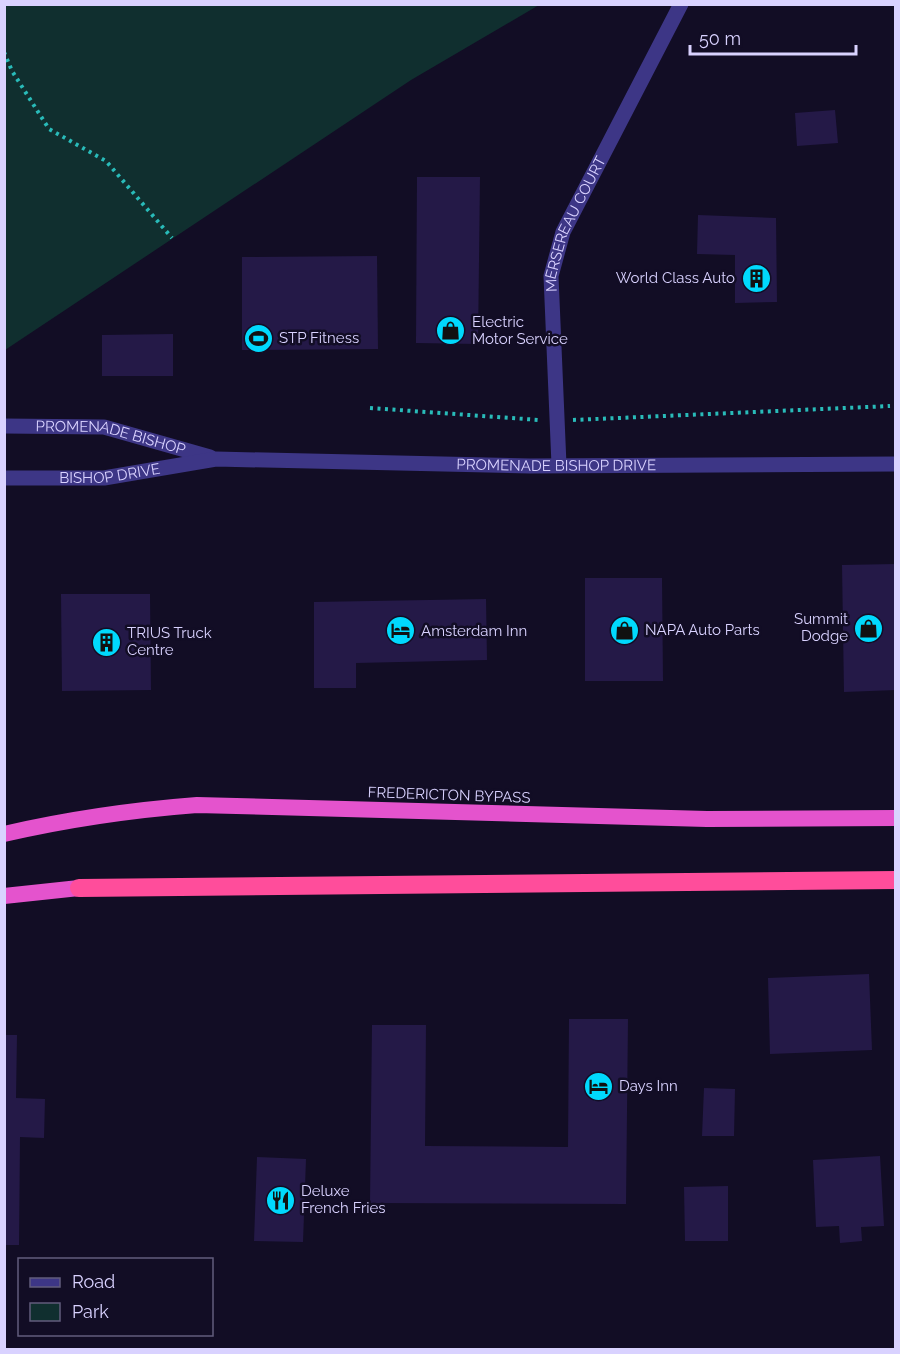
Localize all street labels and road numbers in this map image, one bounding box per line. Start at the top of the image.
street label: MERSEREAU COURT [542,153,610,292]
street label: PROMENADE BISHOP [36,417,188,459]
street label: PROMENADE BISHOP DRIVE [456,455,656,475]
street label: BISHOP DRIVE [59,460,161,487]
street label: FREDERICTON BYPASS [367,783,531,807]

